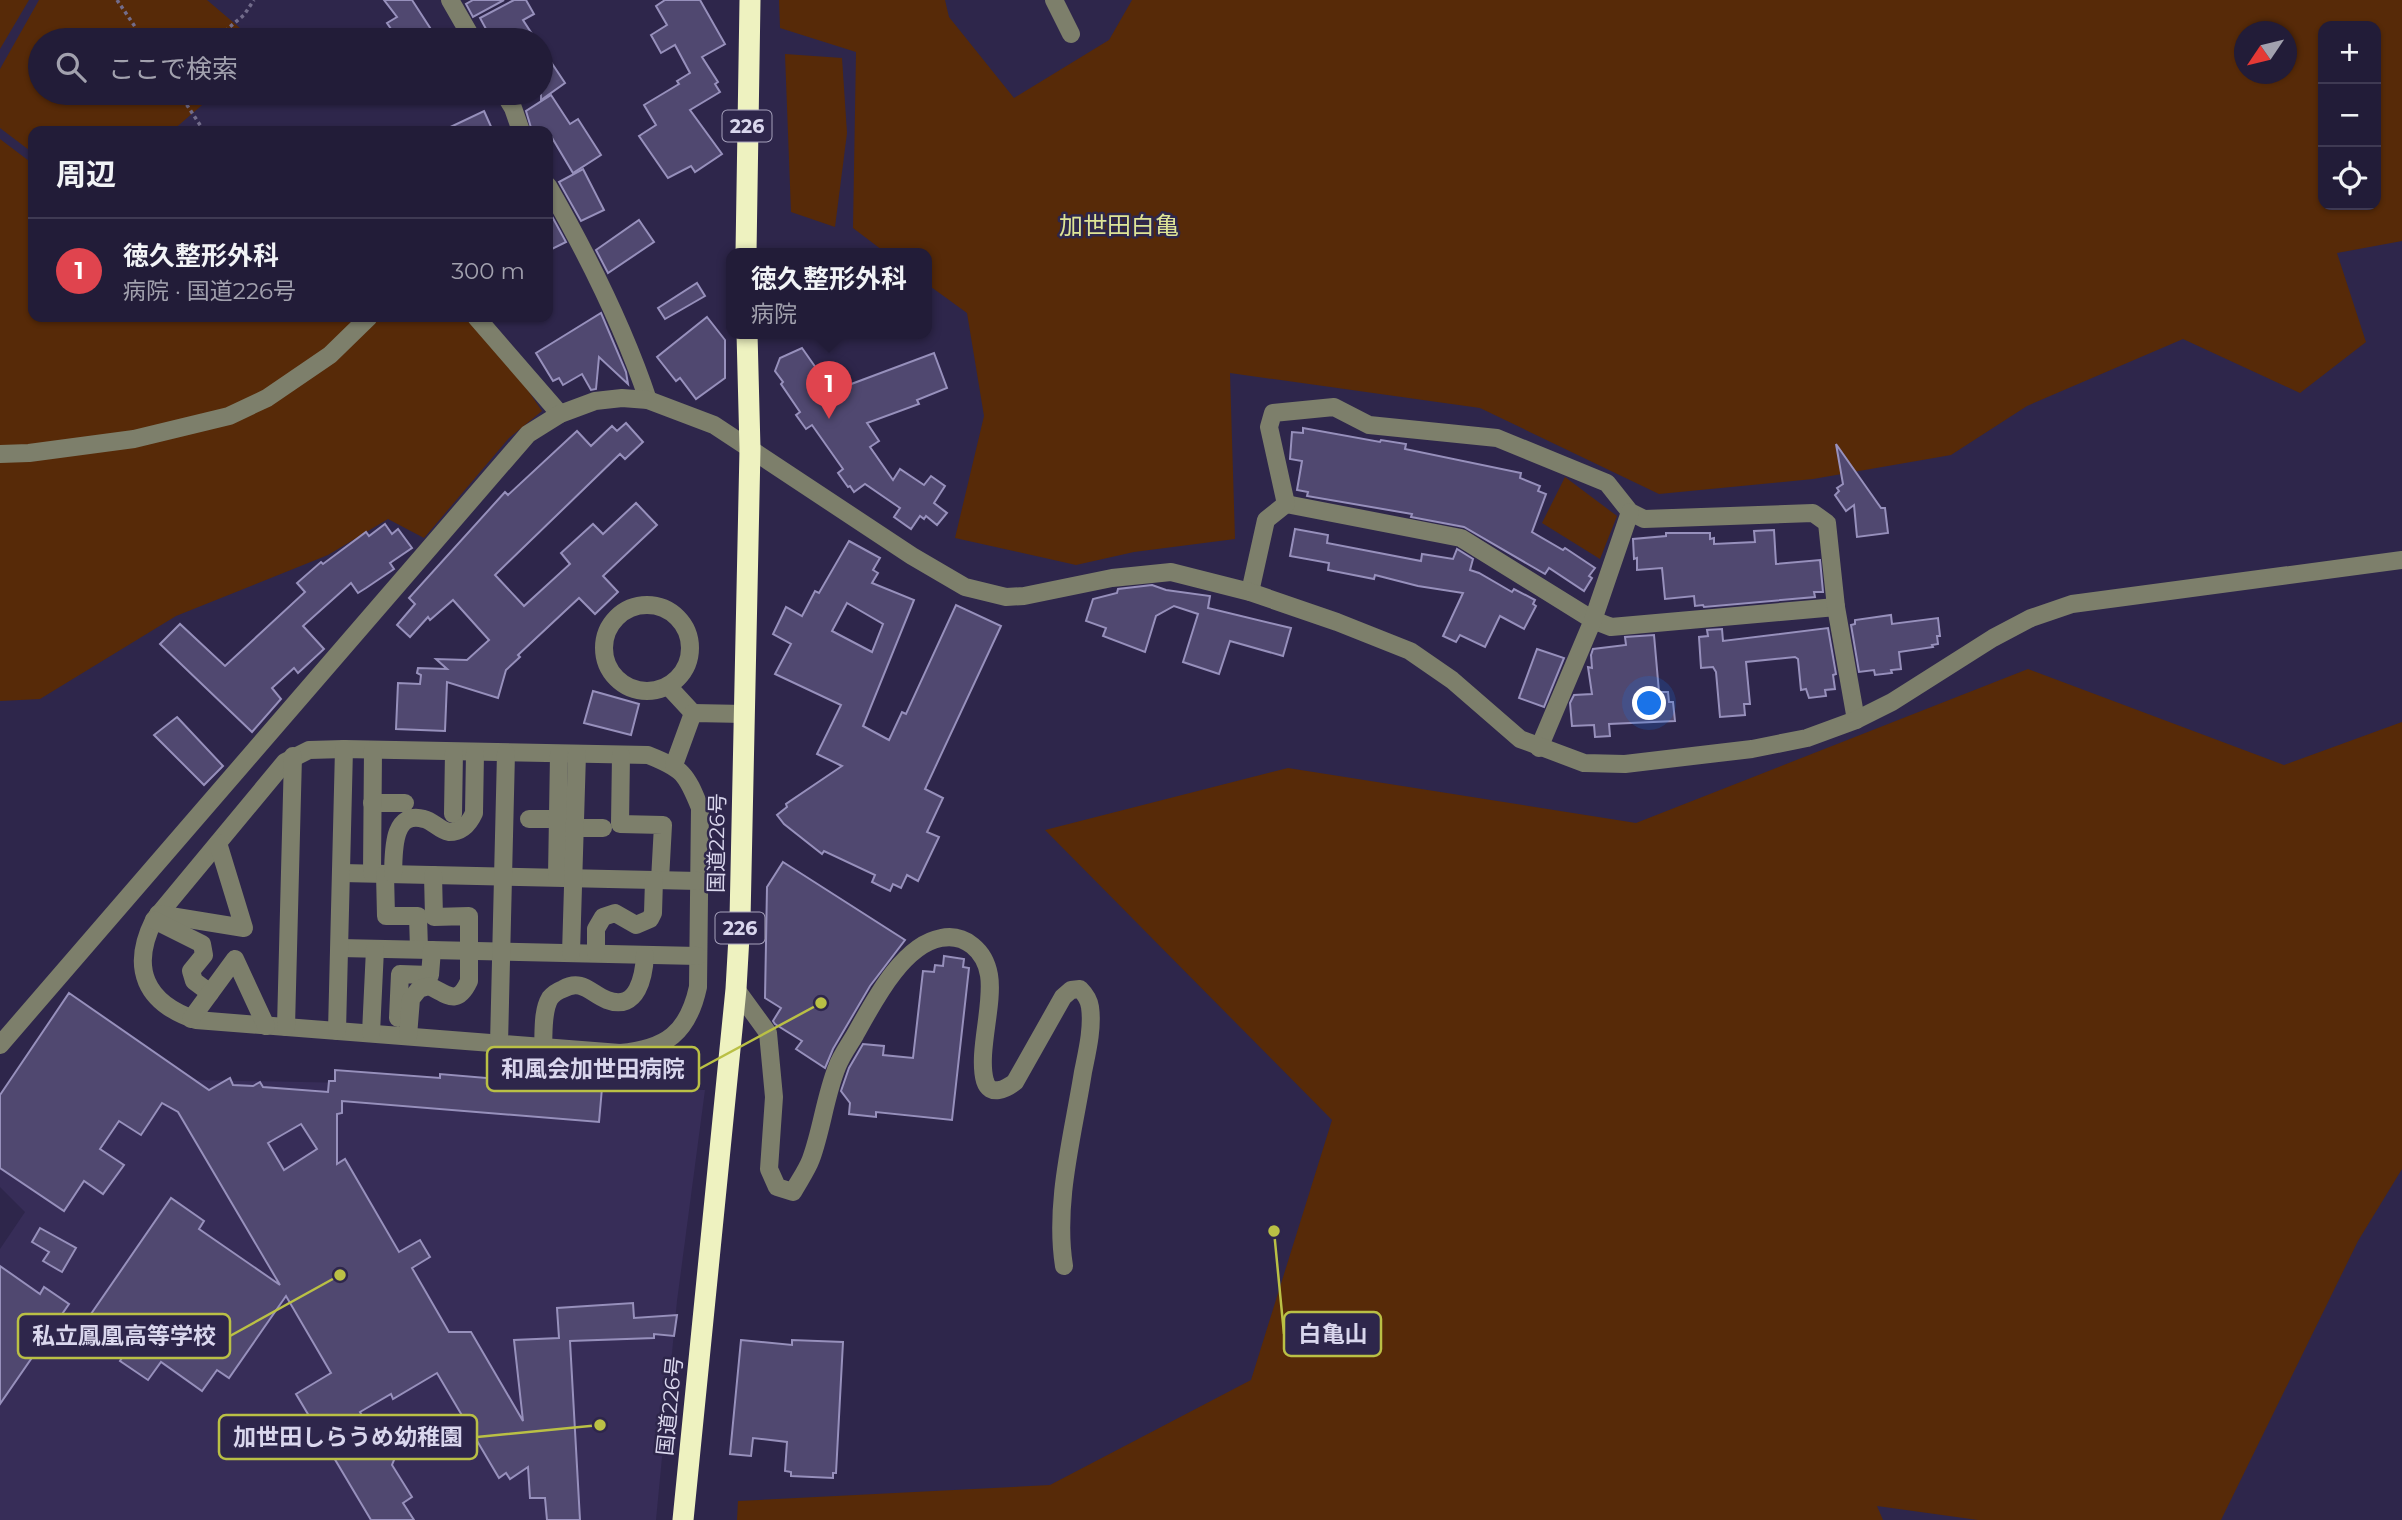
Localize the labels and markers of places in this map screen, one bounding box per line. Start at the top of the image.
pin: 1 [806,361,852,419]
callout: 和風会加世田病院 [487,1047,699,1091]
callout: 白亀山 [1284,1312,1381,1356]
callout: 私立鳳凰高等学校 [18,1314,230,1358]
callout: 加世田しらうめ幼稚園 [219,1415,477,1459]

